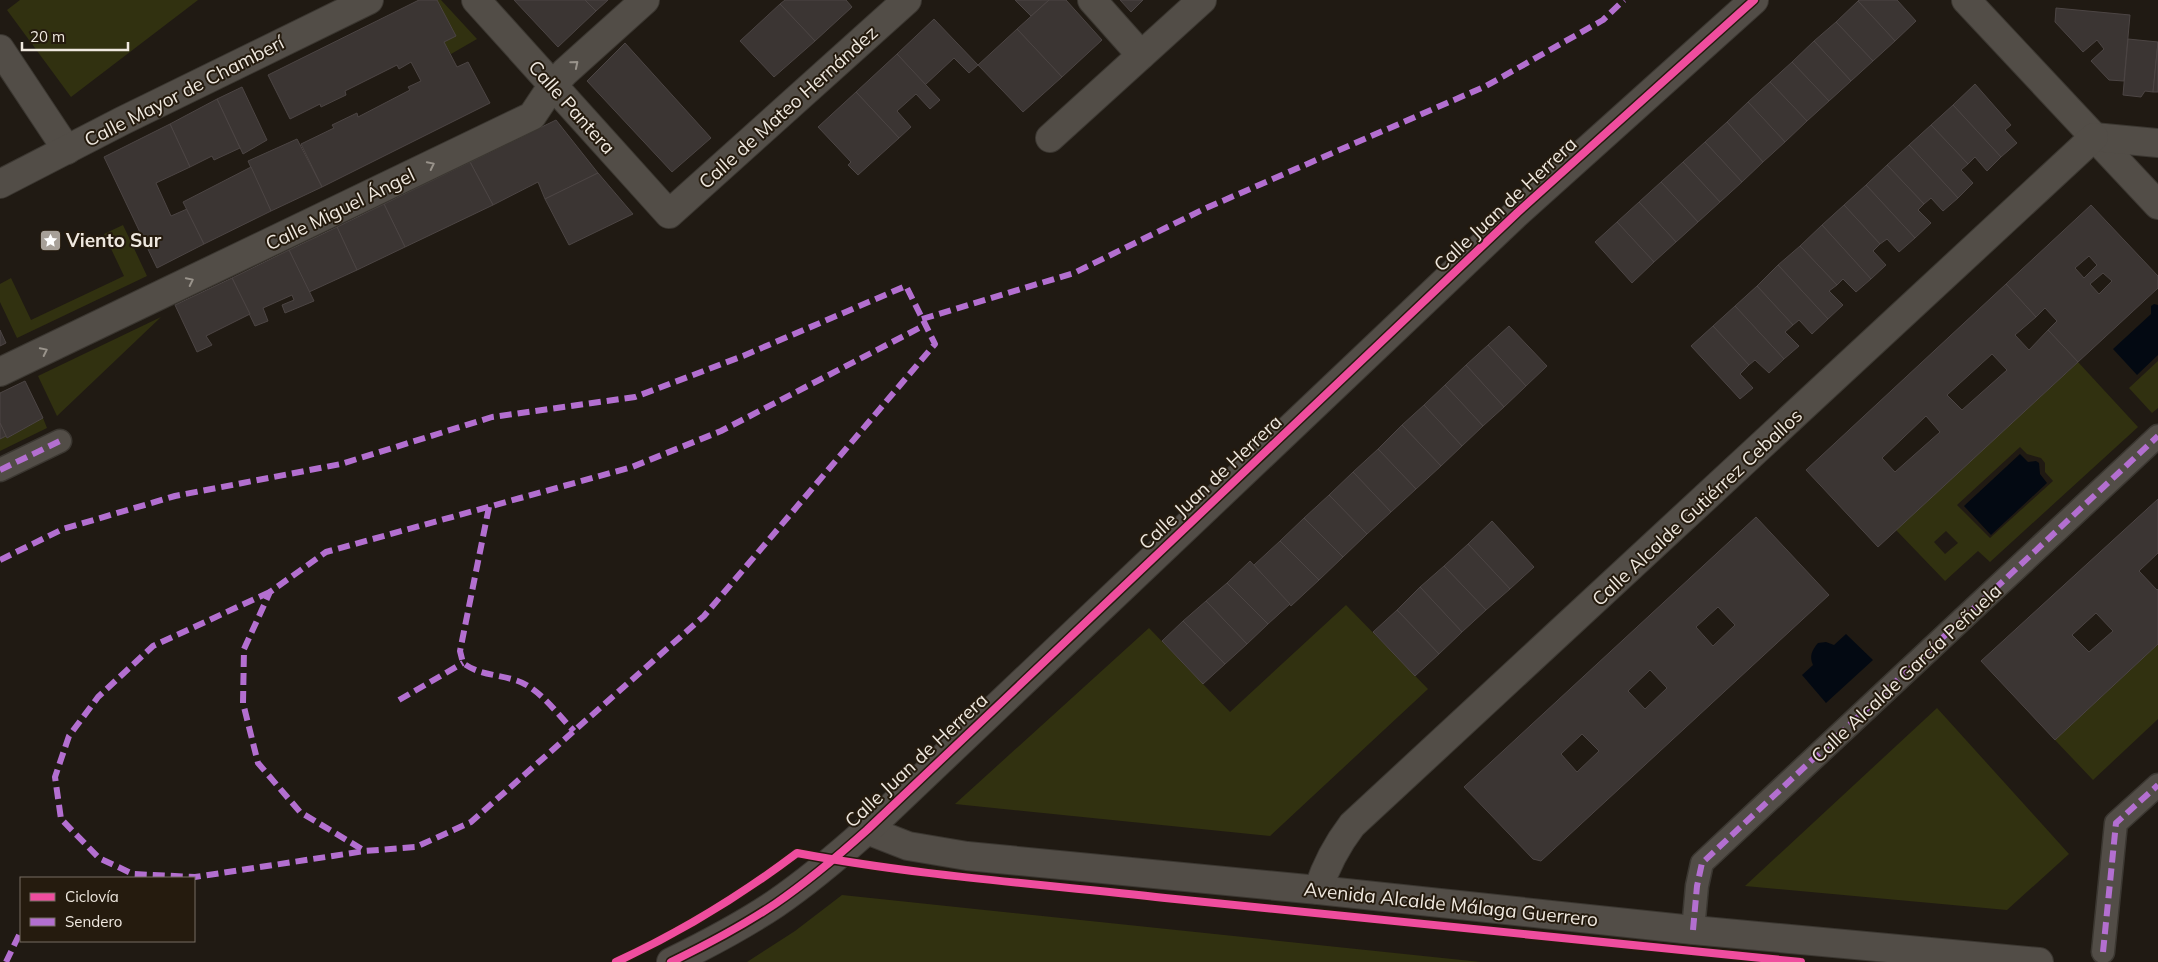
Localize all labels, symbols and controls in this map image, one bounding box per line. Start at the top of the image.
scale bar [22,20,129,52]
street label: Calle de Mateo Hernández [694,20,883,194]
text: 20 m [30,27,65,46]
street label: Calle Mayor de Chamberí [80,30,289,152]
street label: Calle Pantera [524,55,620,159]
one-way arrow [569,61,578,69]
street label: Calle Juan de Herrera [1428,131,1582,277]
one-way arrow [426,161,435,171]
street label: Calle Miguel Ángel [262,163,418,255]
place icon: Viento Sur [38,228,62,252]
place label: Viento Sur [65,228,162,252]
one-way arrow [185,277,194,287]
one-way arrow [39,347,48,357]
street label: Calle Alcalde Gutiérrez Ceballos [1587,403,1807,611]
street label: Calle Juan de Herrera [1133,409,1287,555]
street label: Calle Alcalde García Peñuela [1806,578,2006,768]
street label: Calle Juan de Herrera [839,687,993,833]
legend [20,877,195,942]
street label: Avenida Alcalde Málaga Guerrero [1303,877,1599,931]
text: Ciclovía [65,887,119,906]
text: Sendero [65,912,122,931]

